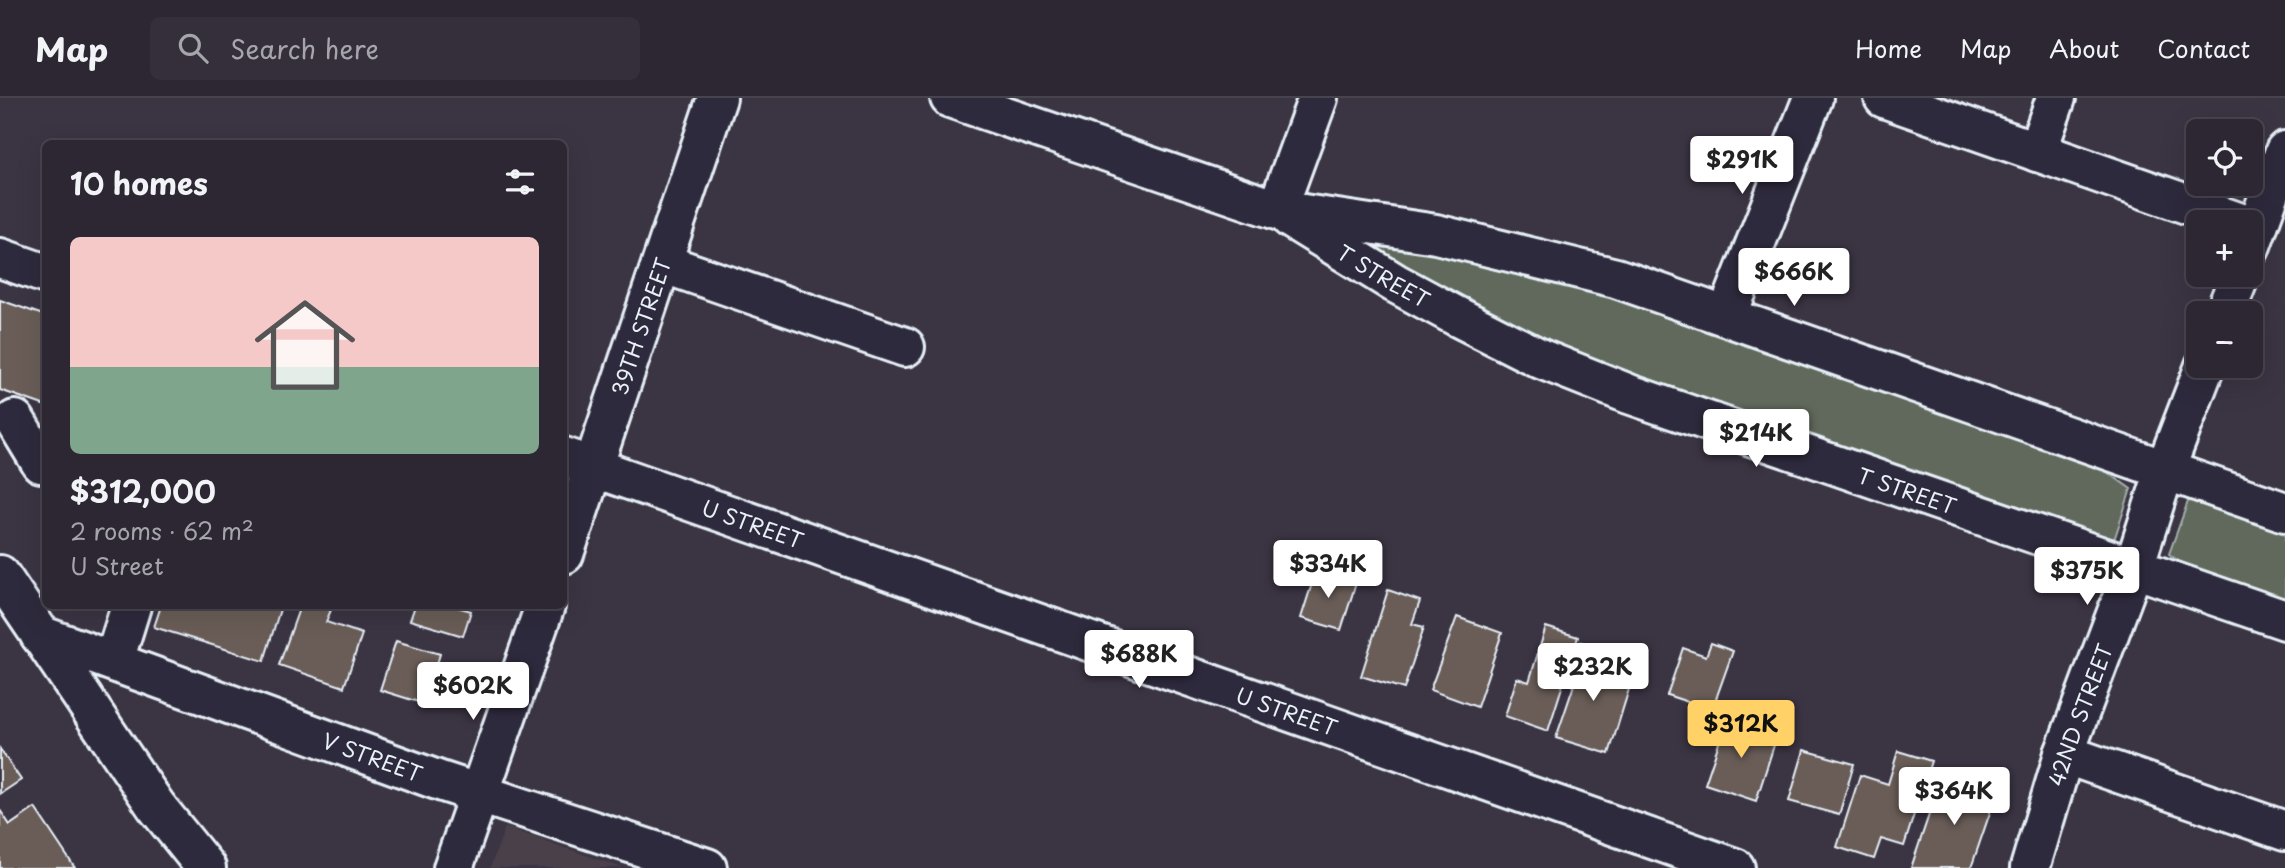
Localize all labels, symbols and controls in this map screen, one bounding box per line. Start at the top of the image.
search box [150,17,640,80]
text: Map [35,23,108,73]
icon: search [174,29,212,67]
text: Search here [230,29,379,68]
text: Home [1855,30,1922,66]
text: Map [1960,30,2011,66]
text: About [2049,30,2119,66]
text: Contact [2157,30,2250,66]
map controls [2186,119,2263,378]
button: locate [2186,119,2263,196]
pin: $291K [1693,136,1791,196]
text: $291K [1706,141,1778,176]
text: 10 homes [70,160,208,205]
icon: filters [501,163,539,201]
button: + [2186,210,2263,287]
street label: T STREET [1332,235,1436,315]
pin: $666K [1745,248,1843,308]
street label: 39TH STREET [602,253,678,399]
text: $666K [1754,253,1834,288]
icon: home [242,282,368,408]
button: − [2186,301,2263,378]
pin: $214K [1707,410,1805,469]
text: $214K [1719,414,1793,449]
street label: T STREET [1854,458,1961,522]
text: $312,000 [70,468,216,513]
street label: U STREET [698,491,808,556]
text: 2 rooms · 62 m² [70,513,254,548]
pin: $334K [1279,540,1377,600]
text: $334K [1289,545,1367,580]
pin: $375K [2038,547,2136,607]
text: U Street [70,548,164,583]
text: $375K [2050,552,2124,587]
pin: $688K [1090,630,1188,690]
text: $688K [1101,635,1177,670]
street label: 42ND STREET [2039,639,2120,790]
pin: $232K [1544,644,1642,703]
text: $232K [1554,648,1632,683]
pin: $602K [424,662,522,722]
text: $602K [433,667,513,702]
street label: U STREET [1232,678,1342,743]
pin: $312K [1692,700,1790,760]
text: $312K [1704,705,1778,740]
street label: V STREET [318,724,427,789]
pin: $364K [1905,768,2003,827]
text: $364K [1915,772,1993,807]

